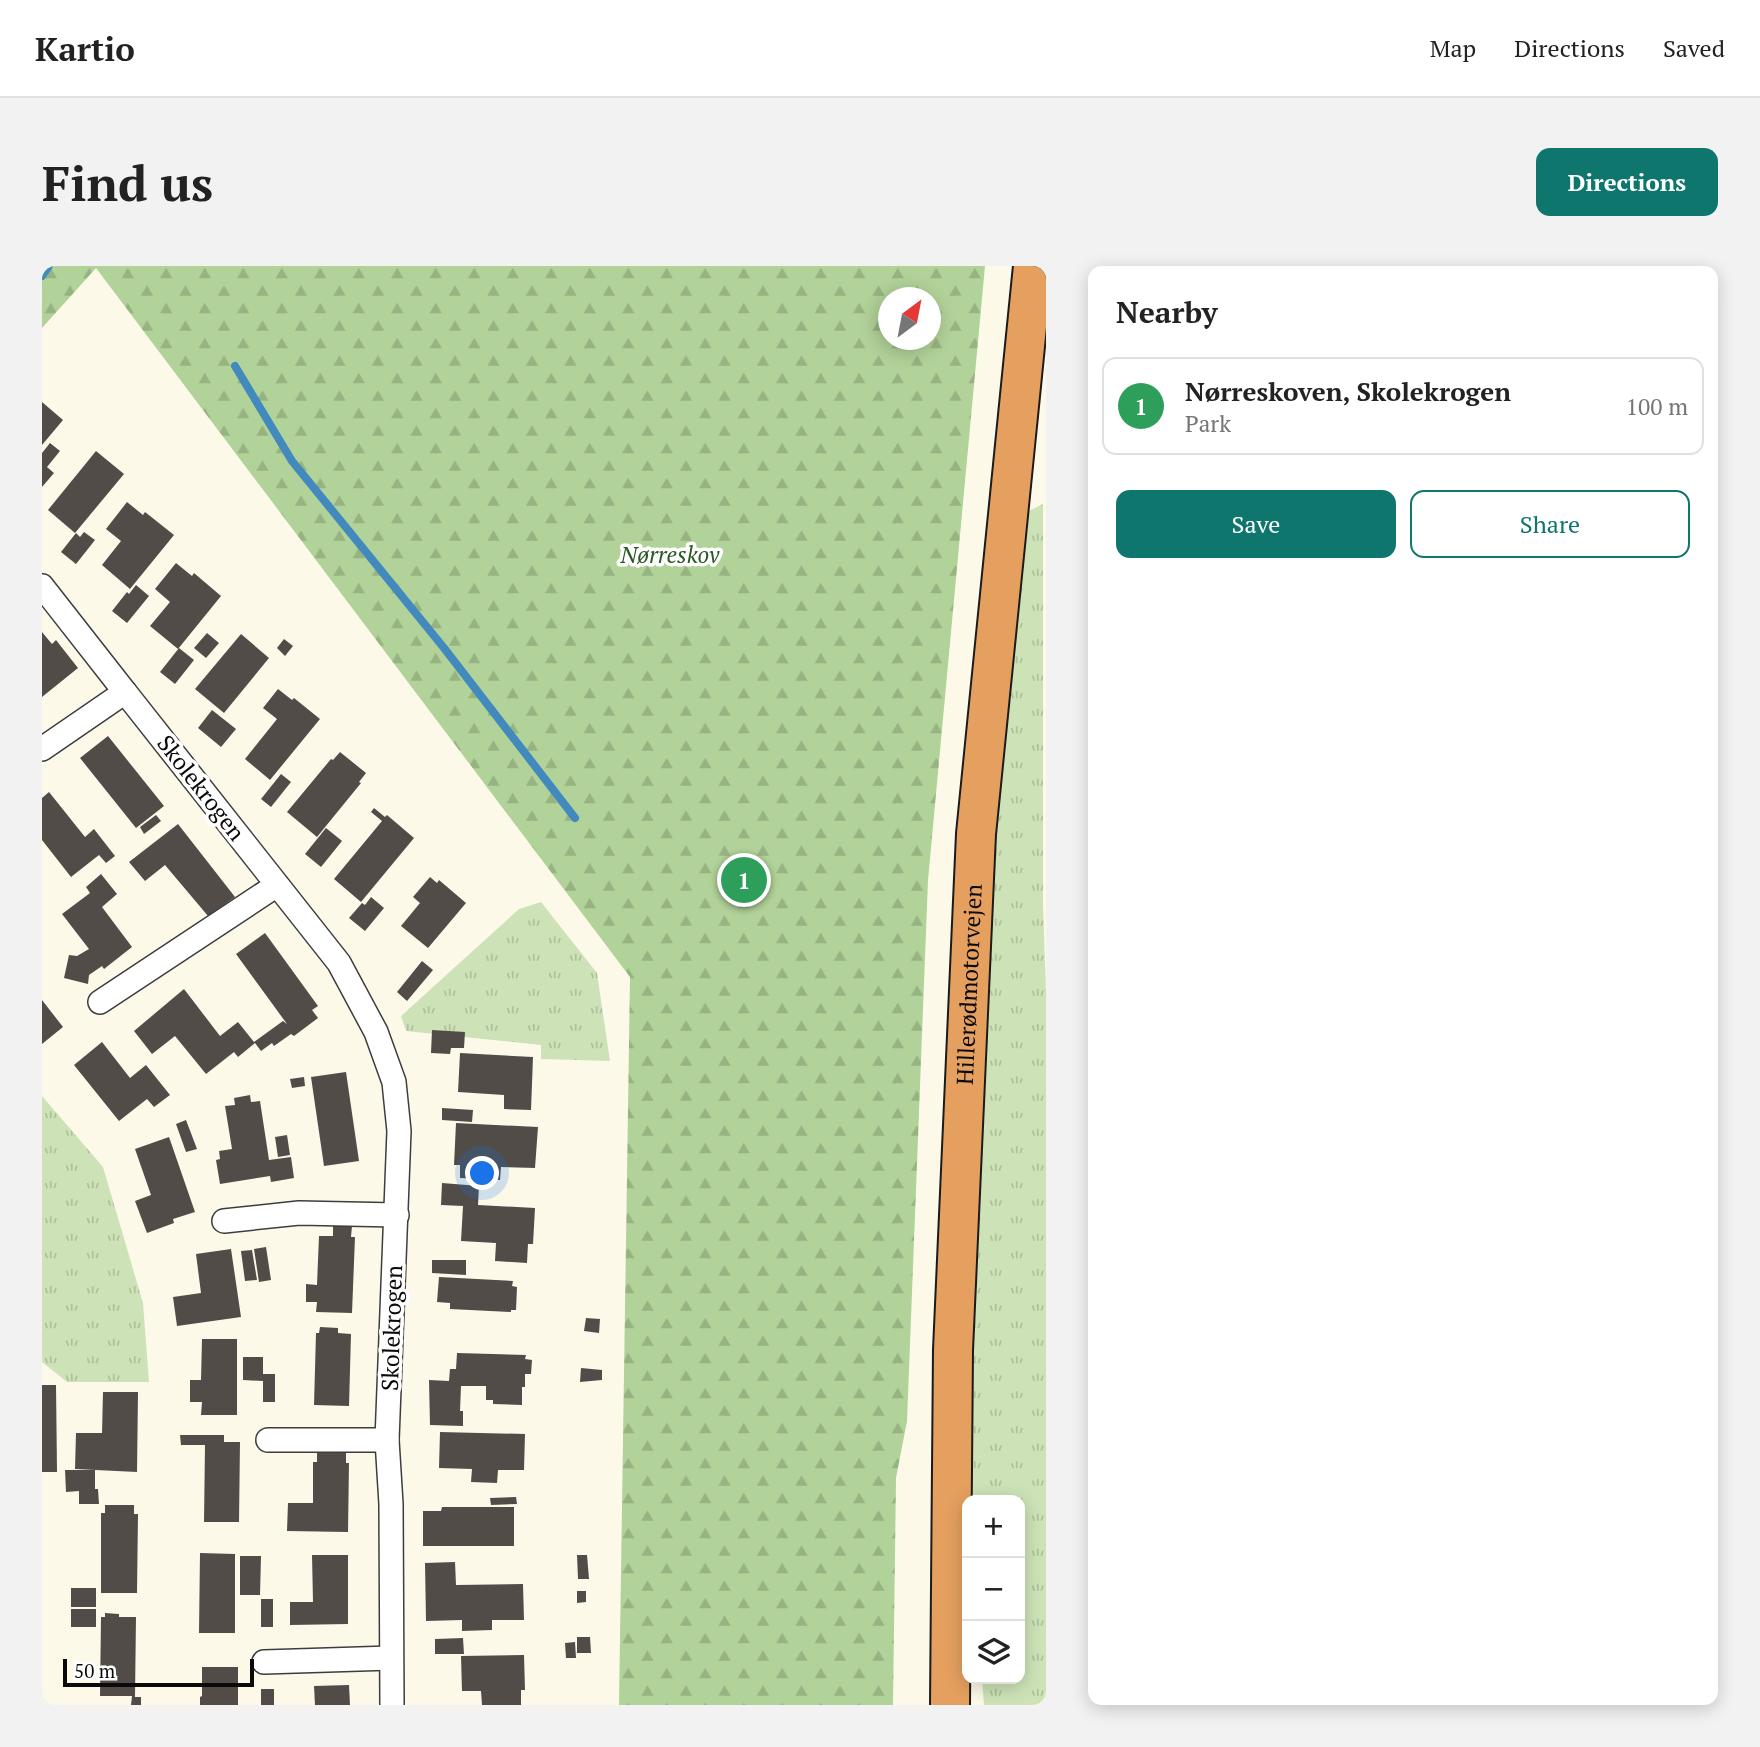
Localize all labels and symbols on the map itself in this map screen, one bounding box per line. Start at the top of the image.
north arrow [878,287,941,350]
park label: Nørreskov [620,539,720,570]
street label: Skolekrogen [150,729,253,847]
pin: 1 [721,854,767,906]
street label: Hillerødmotorvejen [949,883,989,1085]
your location [465,1156,499,1190]
street label: Skolekrogen [374,1264,409,1391]
scale bar [63,1656,254,1688]

